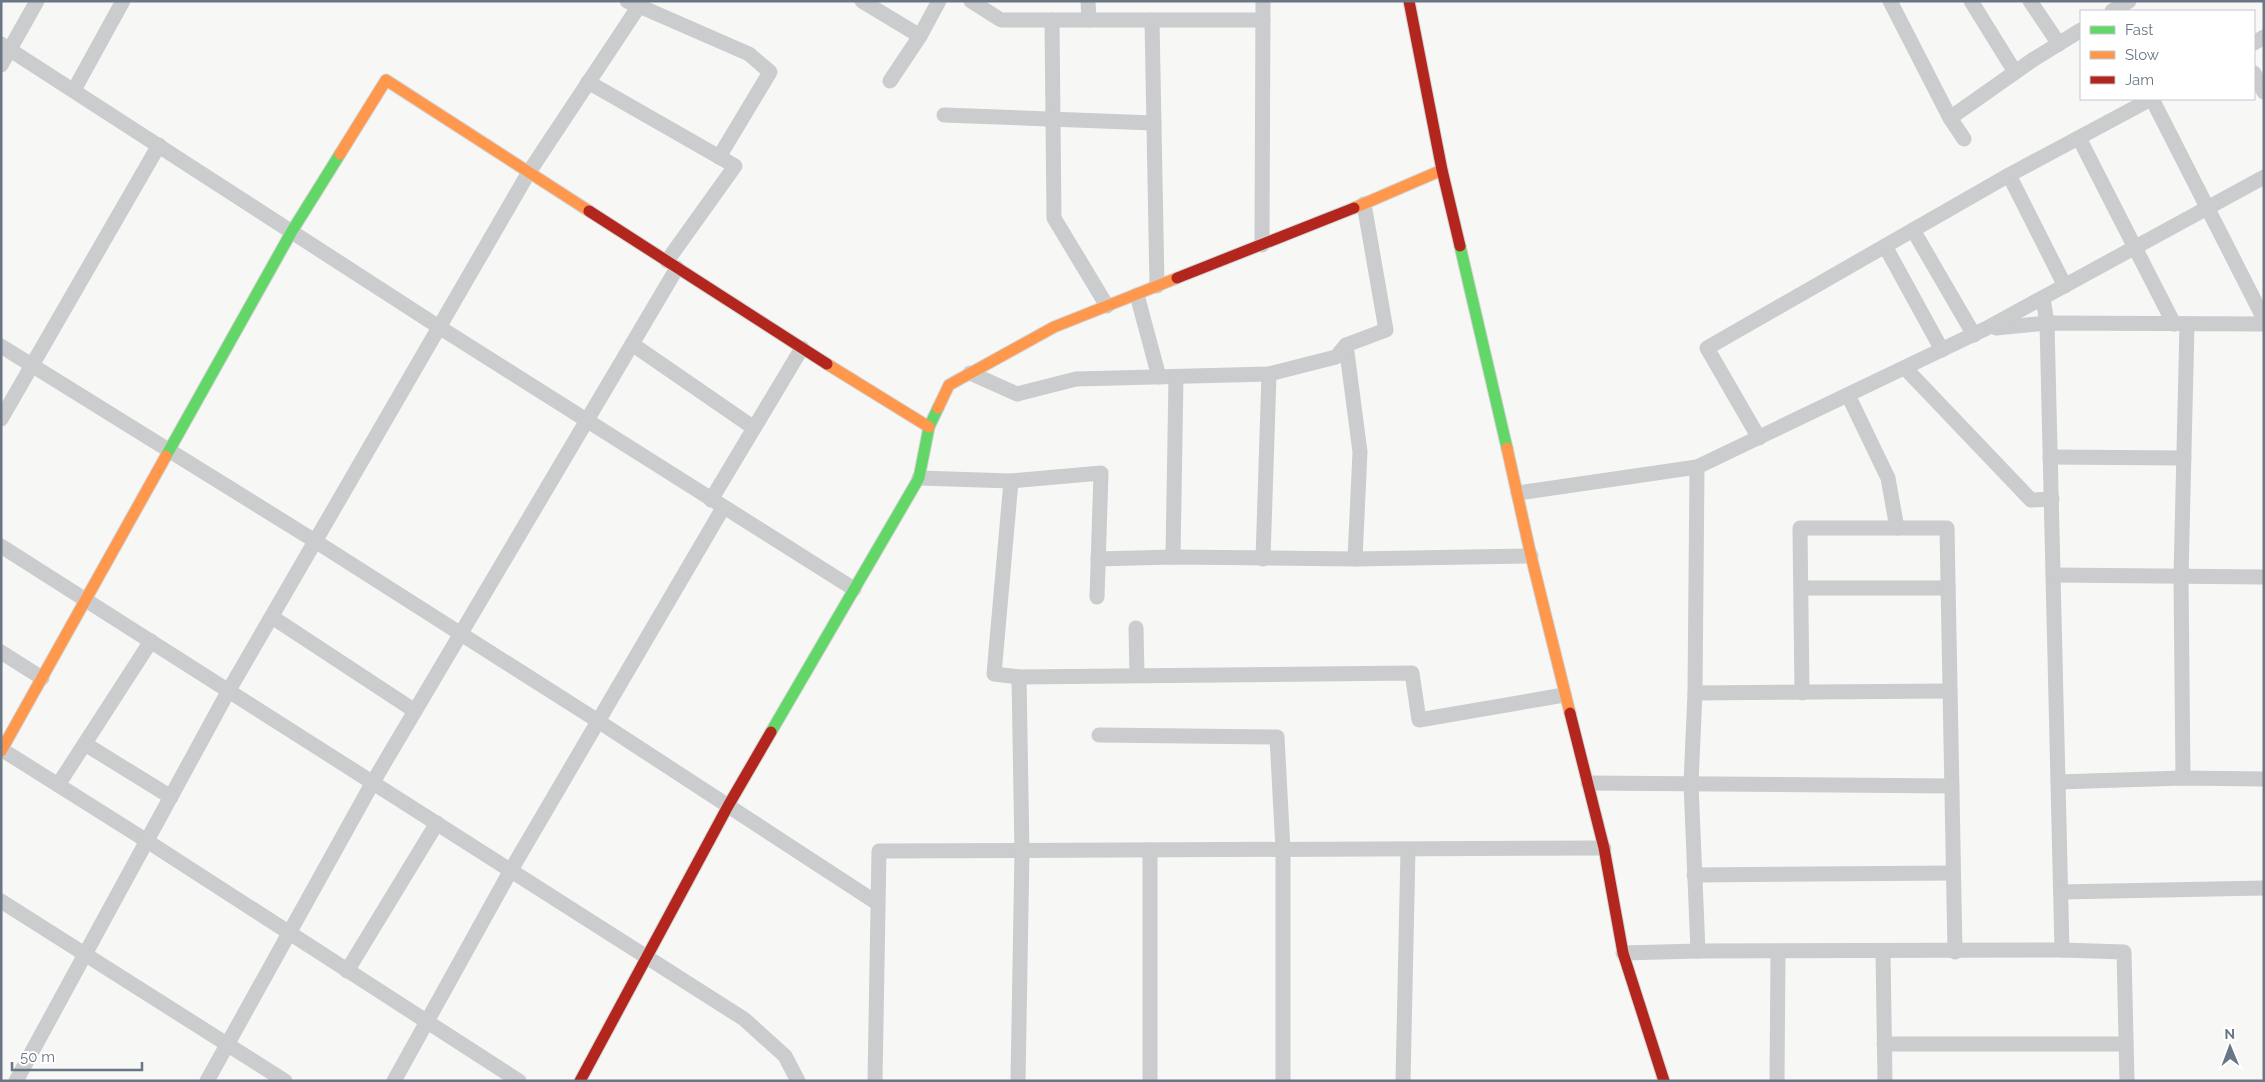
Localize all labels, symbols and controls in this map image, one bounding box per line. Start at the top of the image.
legend [2080,10,2255,100]
text: Fast [2125,21,2153,39]
text: Slow [2125,46,2159,64]
text: Jam [2125,71,2154,89]
north arrow [2205,1022,2255,1072]
text: N [2224,1026,2235,1042]
scale bar [12,1040,142,1072]
text: 50 m [20,1048,55,1066]

